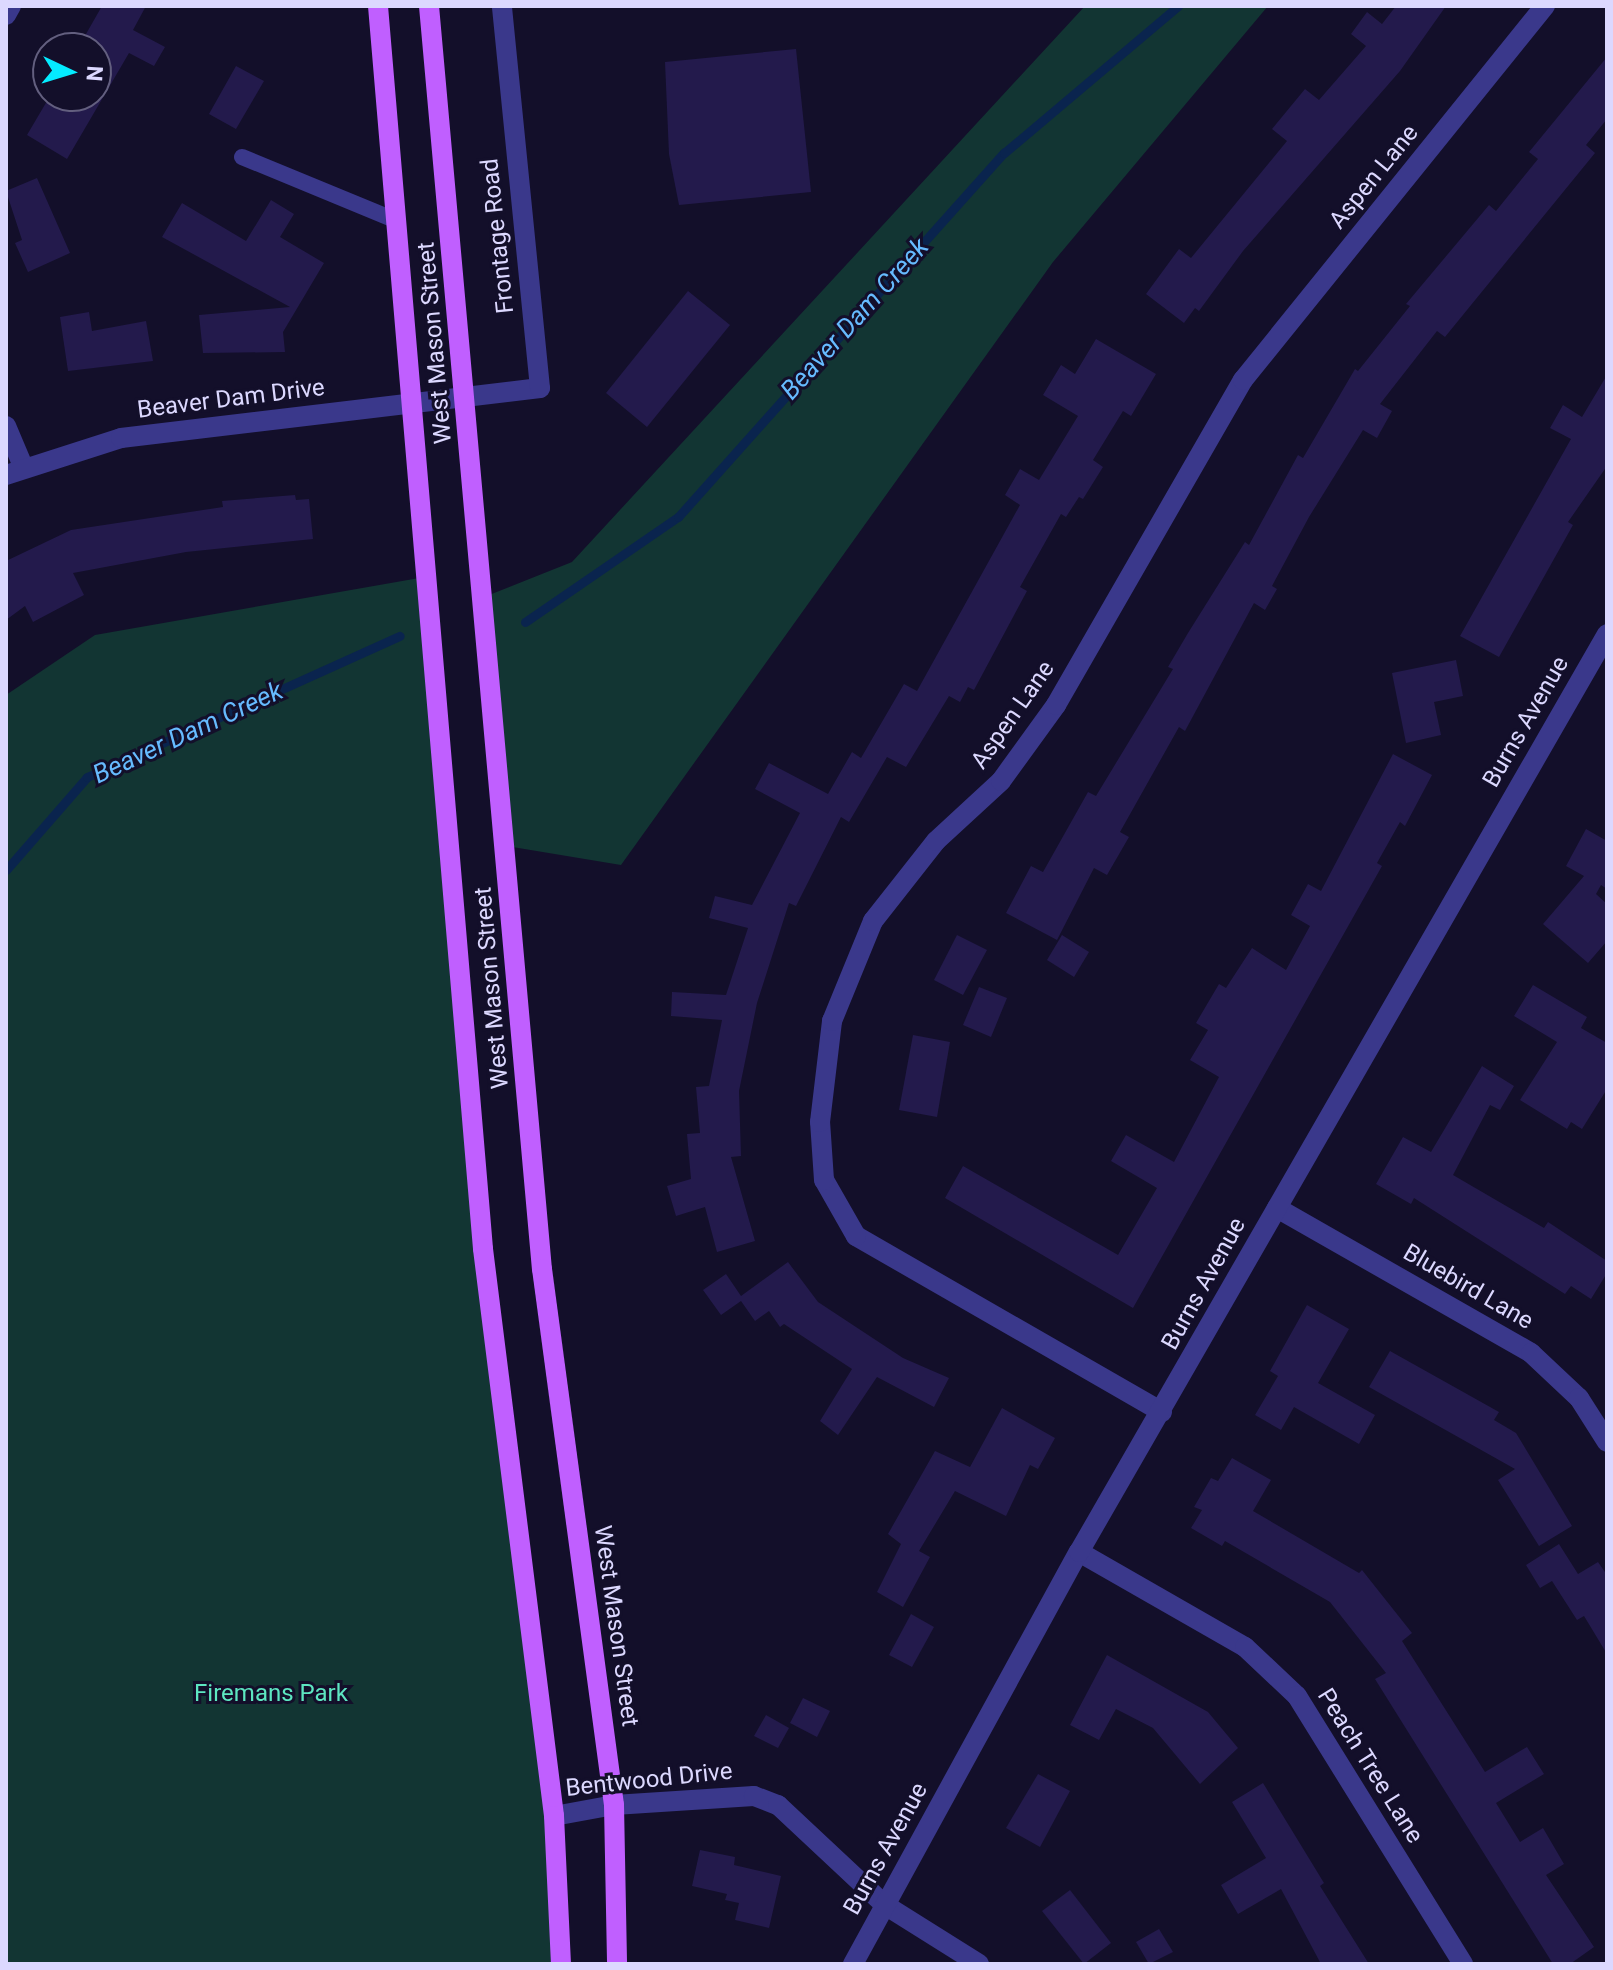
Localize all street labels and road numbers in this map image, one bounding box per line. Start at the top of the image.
street label: Aspen Lane [1323,119,1425,235]
street label: Frontage Road [476,157,520,315]
street label: West Mason Street [412,241,458,445]
street label: Beaver Dam Drive [136,373,326,425]
street label: Burns Avenue [1477,651,1575,793]
street label: Aspen Lane [965,655,1061,775]
street label: West Mason Street [469,886,515,1090]
street label: Burns Avenue [1156,1213,1252,1355]
street label: Bluebird Lane [1398,1238,1538,1336]
street label: West Mason Street [588,1524,644,1728]
street label: Peach Tree Lane [1311,1683,1429,1849]
street label: Bentwood Drive [564,1757,734,1803]
street label: Burns Avenue [838,1778,934,1920]

